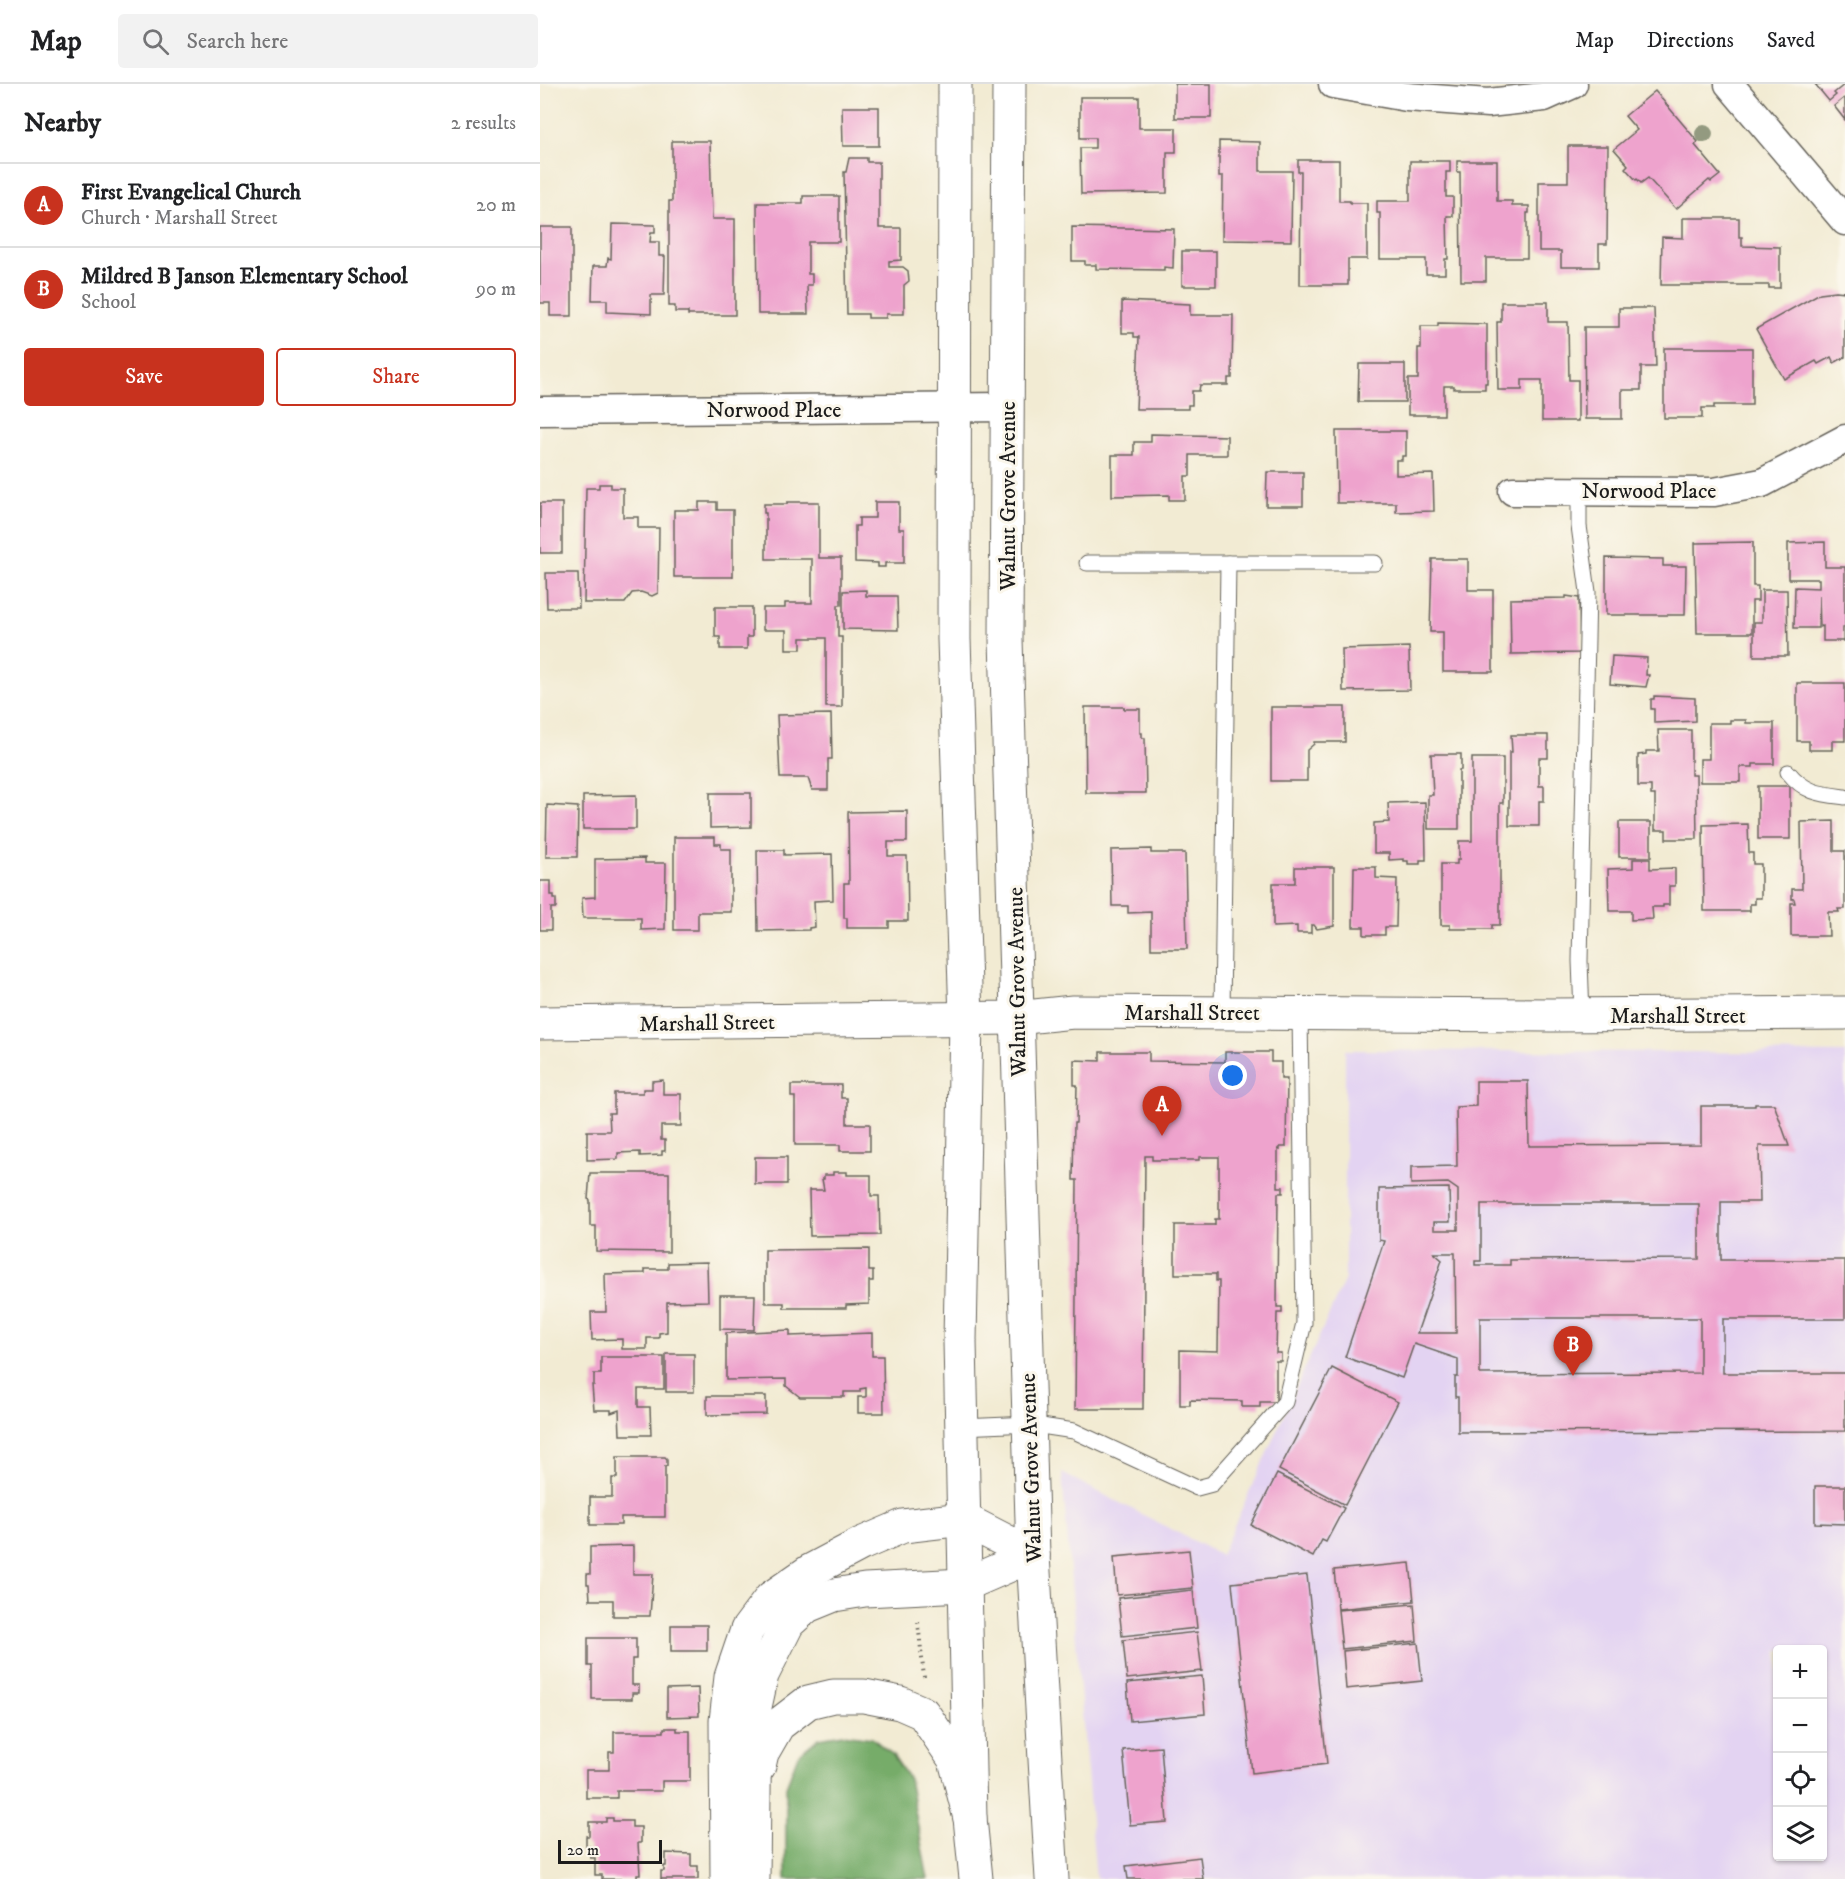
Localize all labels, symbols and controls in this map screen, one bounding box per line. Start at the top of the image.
search box [118,14,538,68]
text: Map [30,24,82,59]
icon: search [139,25,172,58]
text: Search here [187,28,288,55]
text: Map [1575,28,1614,54]
text: Directions [1647,28,1734,54]
text: Saved [1767,28,1815,54]
text: Nearby [24,107,101,140]
text: 2 results [451,111,516,136]
text: First Evangelical Church [81,179,301,206]
text: A [37,193,50,218]
text: 20 m [476,193,516,218]
text: Church · Marshall Street [81,206,278,231]
text: Mildred B Janson Elementary School [81,263,408,290]
text: B [37,277,50,302]
text: 90 m [476,277,516,302]
text: School [81,290,136,315]
button: Save [24,348,264,406]
button: Share [276,348,516,406]
street label: Norwood Place [707,397,841,424]
street label: Walnut Grove Avenue [995,401,1022,592]
street label: Norwood Place [1582,478,1716,505]
street label: Walnut Grove Avenue [1002,887,1033,1078]
street label: Marshall Street [1124,1000,1260,1027]
street label: Marshall Street [1610,1003,1746,1030]
street label: Marshall Street [639,1009,775,1038]
your location [1218,1061,1247,1090]
pin: A [1142,1086,1182,1136]
pin: B [1554,1326,1592,1376]
street label: Walnut Grove Avenue [1015,1373,1048,1564]
map controls [1773,1645,1827,1861]
button: + [1773,1645,1827,1699]
button: − [1773,1699,1827,1753]
button: locate [1773,1753,1827,1807]
button: layers [1773,1807,1827,1861]
scale bar [558,1837,662,1864]
text: 20 m [567,1840,599,1860]

